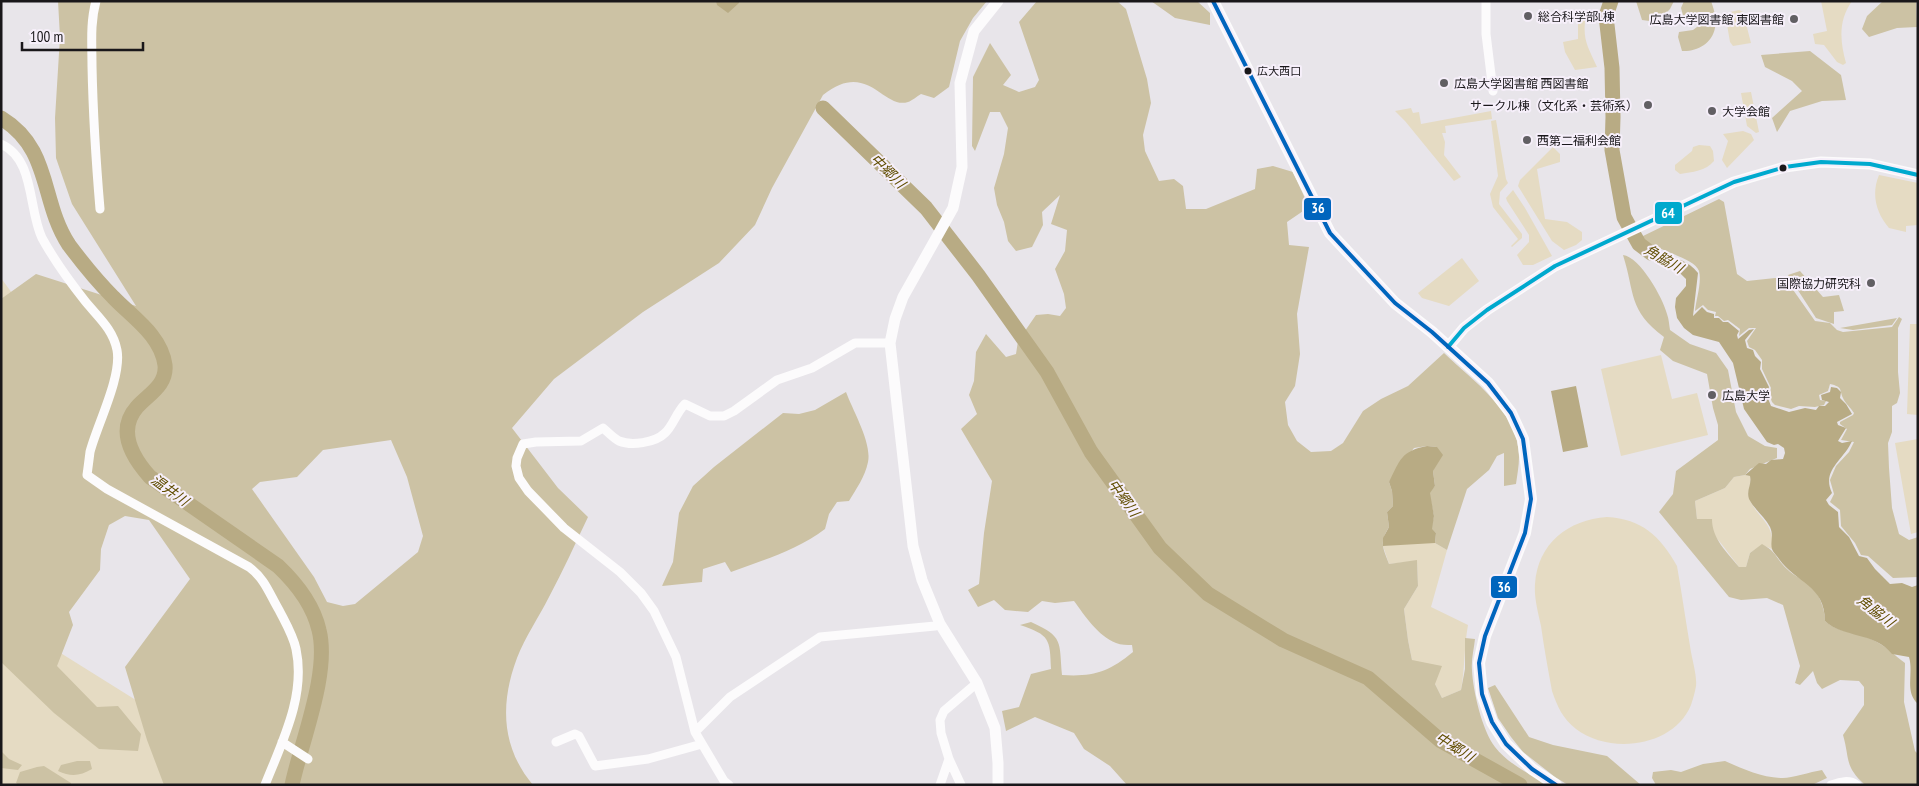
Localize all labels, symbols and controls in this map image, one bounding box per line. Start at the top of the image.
place label: 総合科学部L棟 [1538,9,1615,24]
marker: 総合科学部L棟 [1522,10,1534,22]
place label: 広島大学図書館 東図書館 [1649,12,1784,27]
marker: 広島大学図書館 東図書館 [1788,13,1800,25]
scale bar [22,20,144,52]
text: 100 m [30,27,63,46]
place label: 広大西口 [1257,64,1301,78]
marker: 広大西口 [1243,66,1253,76]
place label: 広島大学図書館 西図書館 [1454,76,1589,91]
marker: 広島大学図書館 西図書館 [1438,77,1450,89]
place label: サークル棟（文化系・芸術系） [1470,98,1638,113]
marker: サークル棟（文化系・芸術系） [1642,99,1654,111]
place label: 大学会館 [1722,104,1770,119]
marker: 大学会館 [1706,105,1718,117]
place label: 西第二福利会館 [1537,133,1621,148]
marker: 西第二福利会館 [1521,134,1533,146]
water label: 中郷川 [867,150,911,193]
unlabelled marker [1778,163,1788,173]
line badge: 36 [1303,197,1332,221]
text: 36 [1311,199,1325,217]
line badge: 64 [1654,201,1683,225]
text: 64 [1661,204,1675,222]
water label: 角脇川 [1641,241,1688,278]
place label: 国際協力研究科 [1777,276,1861,291]
marker: 国際協力研究科 [1865,277,1877,289]
place label: 広島大学 [1722,388,1770,403]
marker: 広島大学 [1706,389,1718,401]
water label: 温井川 [148,470,194,511]
water label: 中郷川 [1104,476,1145,522]
line badge: 36 [1490,575,1518,599]
text: 36 [1497,578,1511,596]
water label: 角脇川 [1854,591,1900,632]
water label: 中郷川 [1432,728,1479,767]

